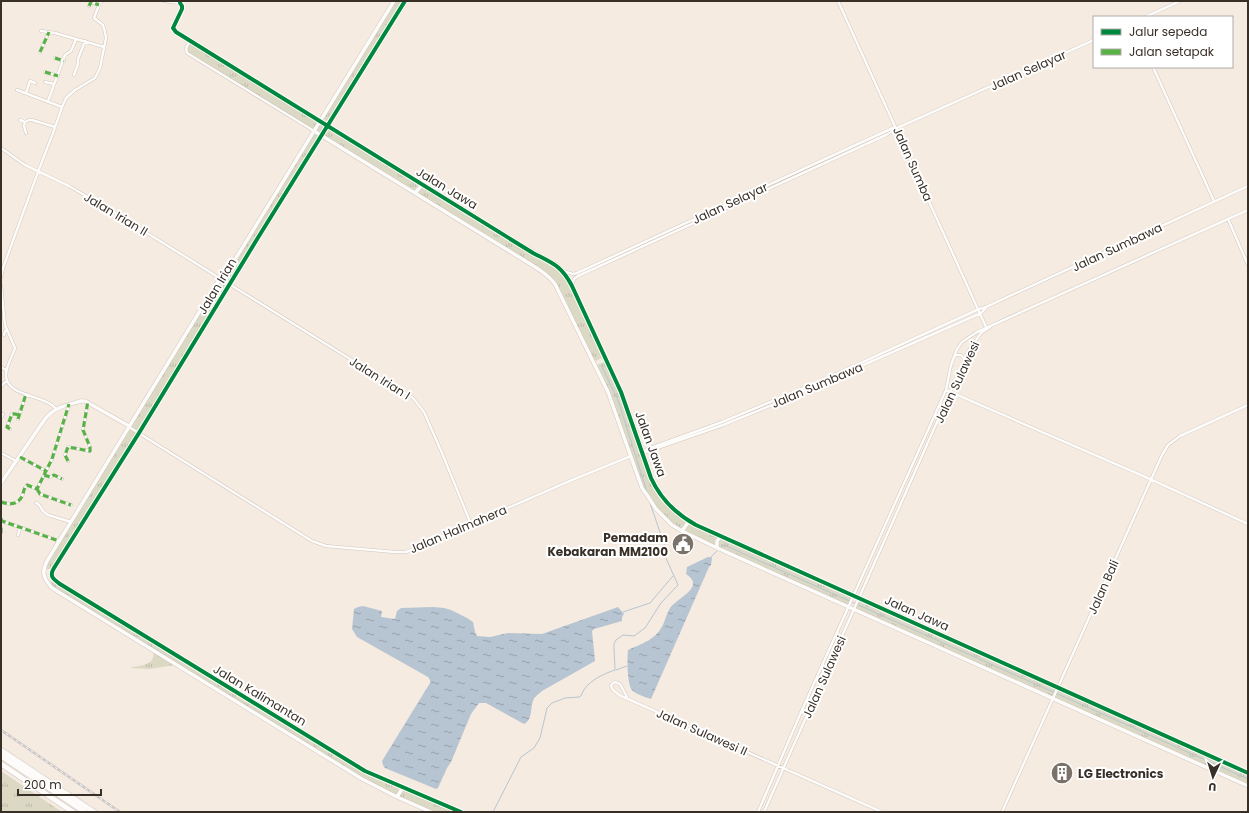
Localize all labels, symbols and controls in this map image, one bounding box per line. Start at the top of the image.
legend [1093,16,1233,68]
text: Jalur sepeda [1129,23,1207,40]
text: Jalan setapak [1129,43,1215,60]
street label: Jalan Selayar [987,45,1069,94]
street label: Jalan Sumba [889,124,937,204]
street label: Jalan Jawa [413,163,481,213]
street label: Jalan Selayar [690,178,771,228]
street label: Jalan Irian II [81,188,151,240]
street label: Jalan Sumbawa [1069,219,1165,275]
street label: Jalan Irian [194,255,240,317]
street label: Jalan Sulawesi [931,338,983,426]
street label: Jalan Irian I [346,353,414,403]
street label: Jalan Sumbawa [769,358,865,412]
street label: Jalan Jawa [631,409,671,479]
street label: Jalan Halmahera [407,501,509,557]
place label: Pemadam Kebakaran MM2100 [547,529,668,560]
public building icon: Pemadam Kebakaran MM2100 [670,531,696,557]
street label: Jalan Bali [1083,557,1123,617]
street label: Jalan Jawa [882,591,952,635]
street label: Jalan Sulawesi [798,633,850,721]
street label: Jalan Kalimantan [210,660,310,730]
street label: Jalan Sulawesi II [654,704,750,760]
north arrow [1193,757,1233,797]
building icon: LG Electronics [1049,760,1075,786]
place label: LG Electronics [1078,765,1164,782]
scale bar [18,771,101,797]
text: 200 m [24,776,62,793]
text: U [1208,779,1217,795]

